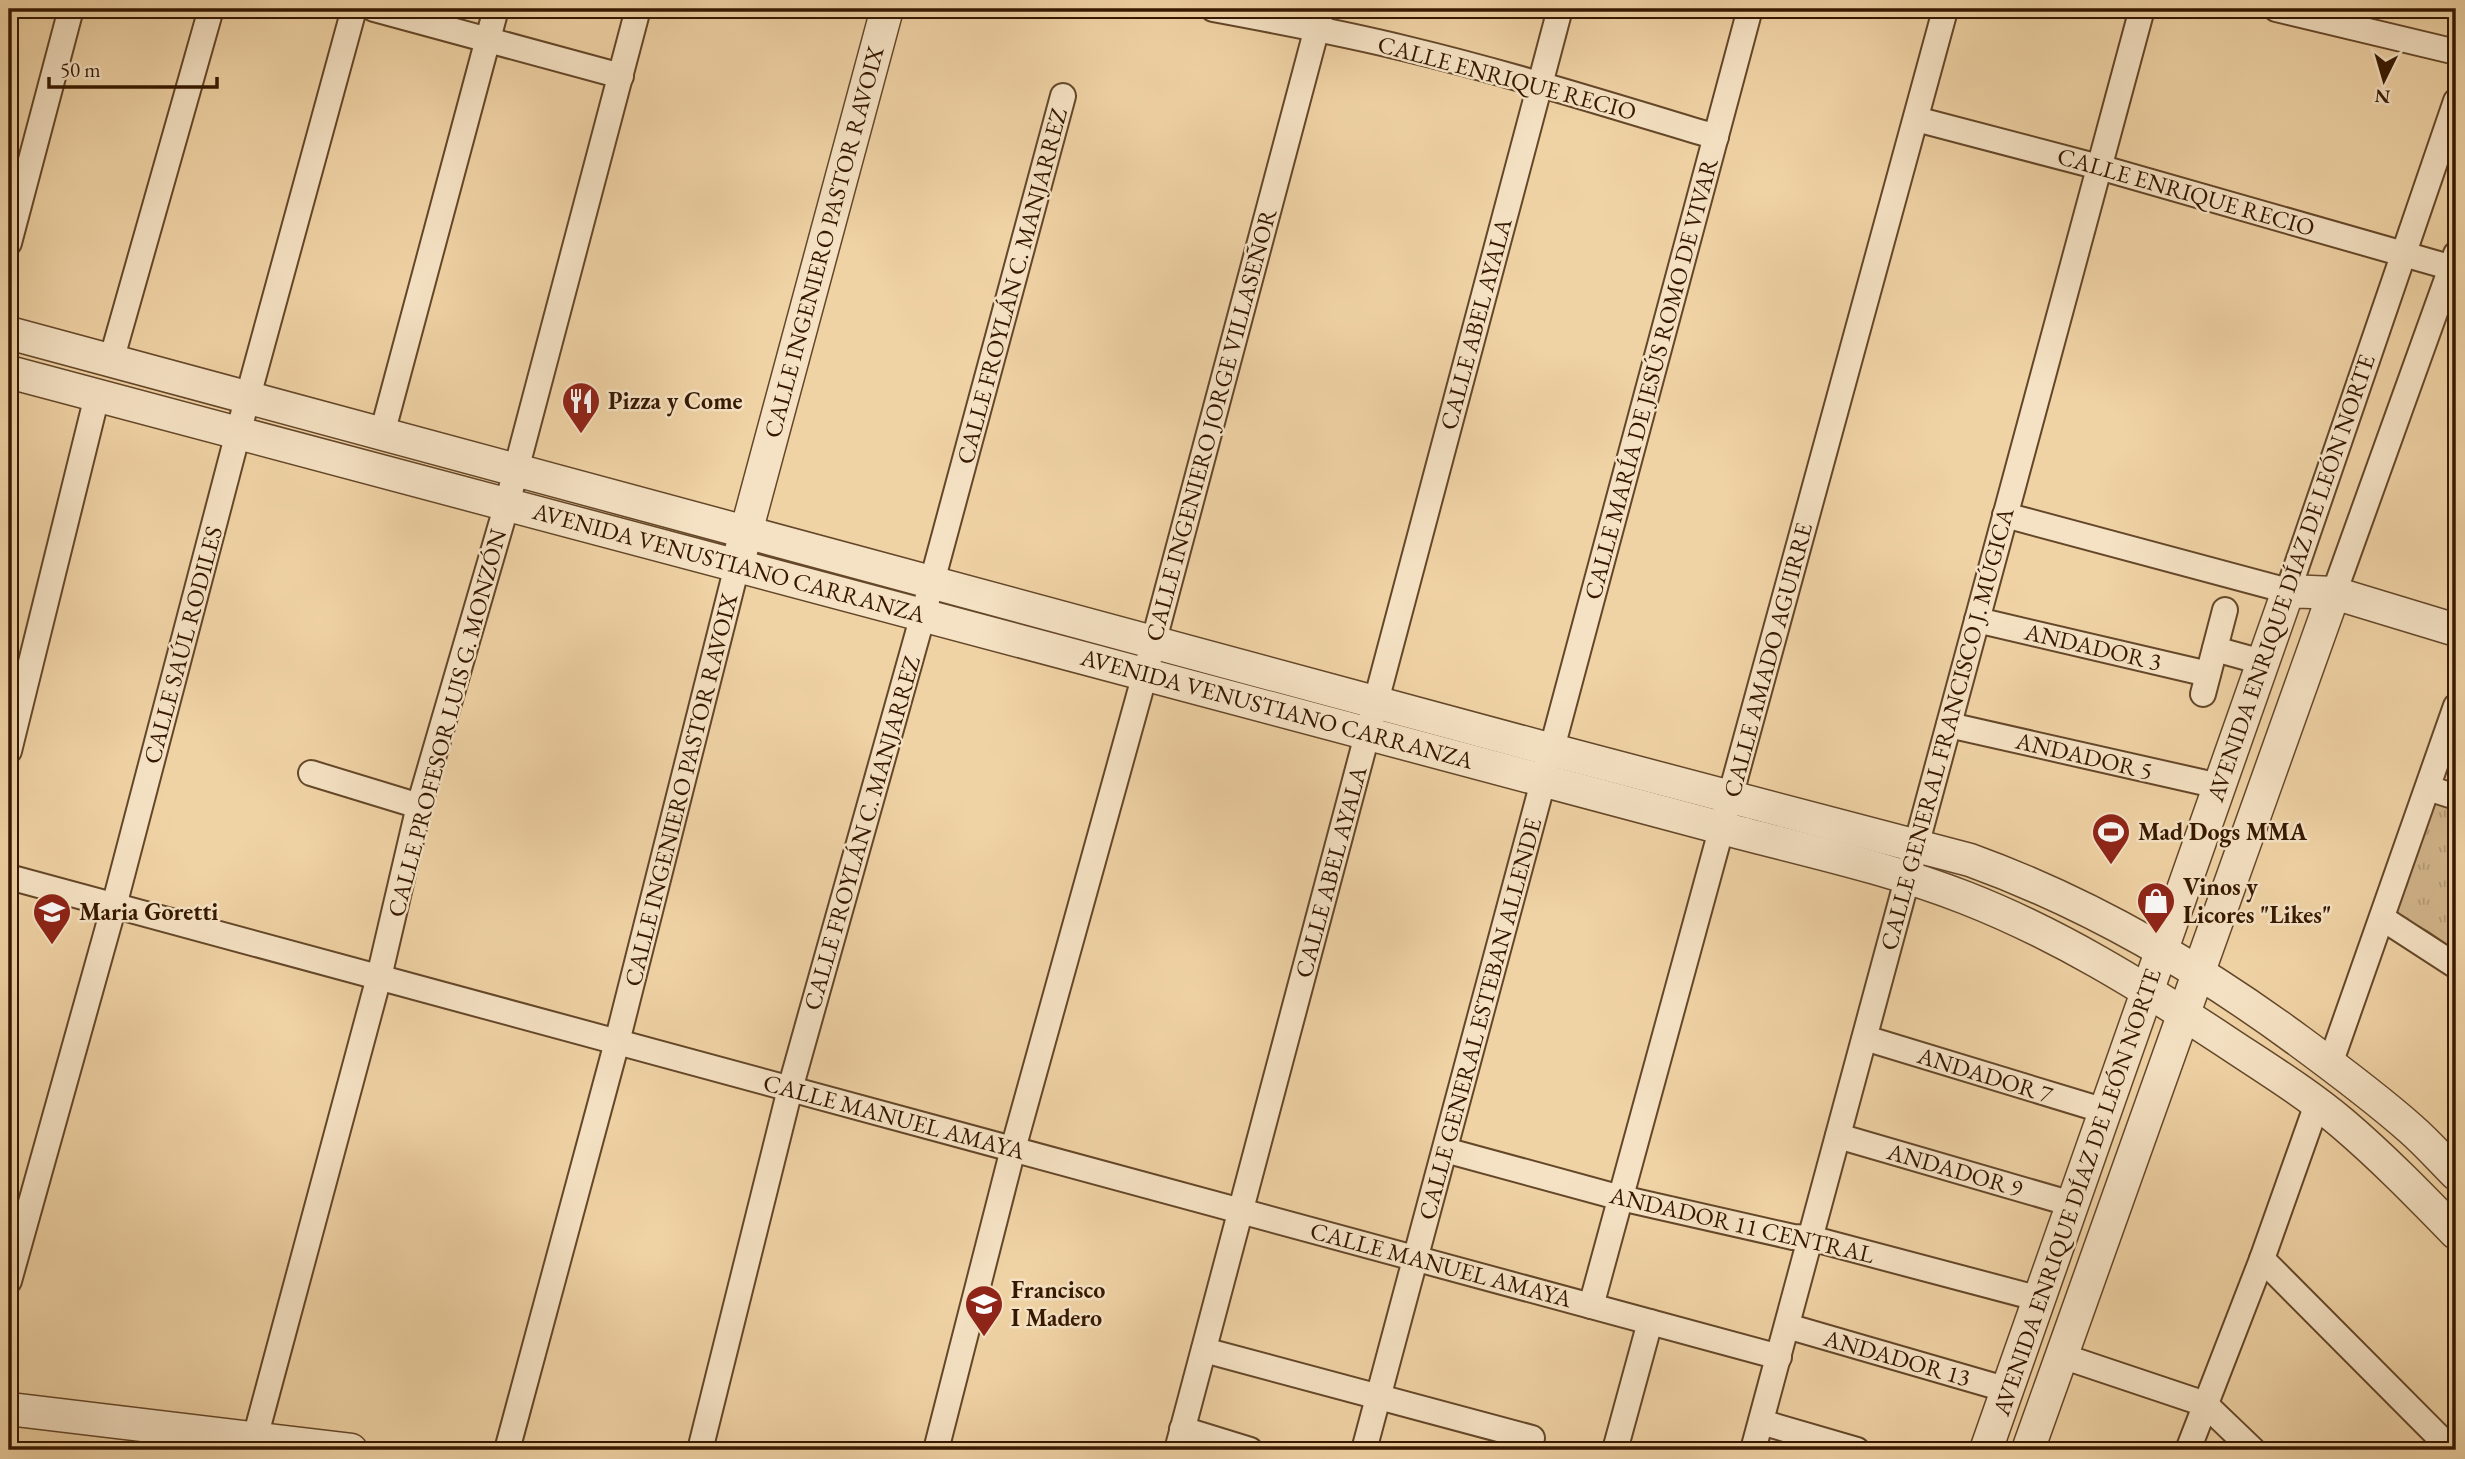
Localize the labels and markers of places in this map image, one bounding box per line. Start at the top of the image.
restaurant icon: Pizza y Come [560,380,602,435]
place label: Pizza y Come [608,385,743,417]
sports icon: Mad Dogs MMA [2090,811,2132,866]
place label: Mad Dogs MMA [2138,816,2308,848]
place label: Vinos y Licores "Likes" [2183,871,2331,930]
shop icon: Vinos y Licores "Likes" [2135,880,2177,935]
school or university icon: Maria Goretti [31,891,73,946]
place label: Maria Goretti [79,896,218,927]
place label: Francisco I Madero [1011,1274,1105,1333]
school or university icon: Francisco I Madero [963,1283,1005,1338]

